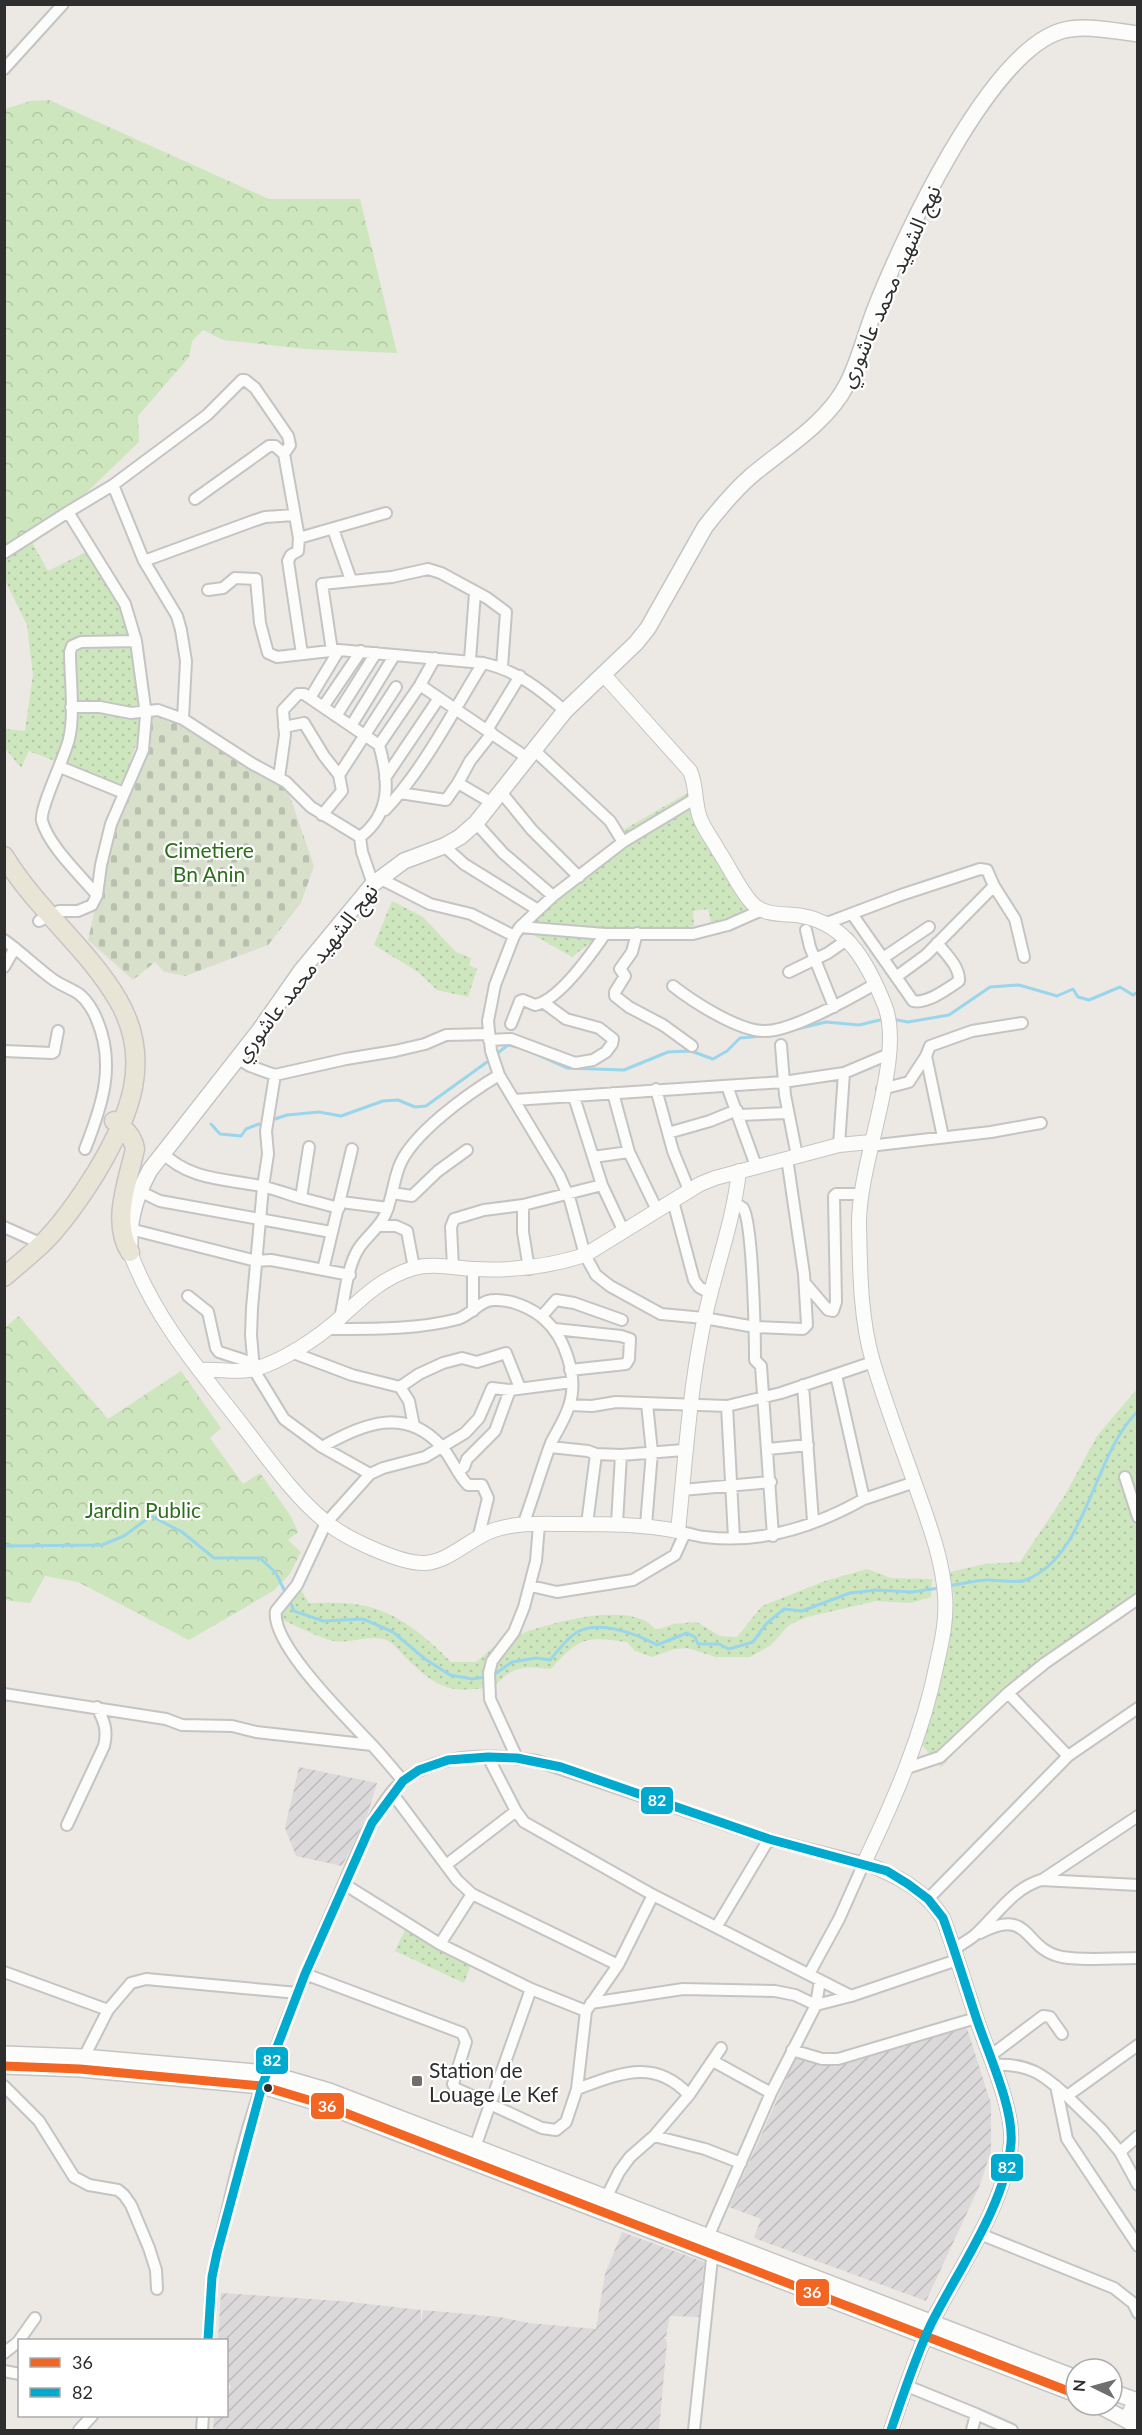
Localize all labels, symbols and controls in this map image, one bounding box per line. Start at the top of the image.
street label: نهج الشهيد محمد عاشوري [833,181,949,393]
park label: Cimetiere Bn Anin [164,837,254,886]
street label: نهج الشهيد محمد عاشوري [228,878,386,1069]
park label: Jardin Public [85,1497,201,1522]
line badge: 82 [640,1786,674,1815]
text: 82 [648,1790,666,1809]
line badge: 82 [255,2046,289,2075]
text: 82 [263,2050,281,2069]
place label: Station de Louage Le Kef [429,2057,559,2106]
marker: Station de Louage Le Kef [410,2074,424,2088]
unlabelled marker [262,2082,274,2094]
line badge: 36 [310,2092,345,2120]
text: 36 [318,2096,336,2115]
line badge: 82 [990,2153,1024,2182]
text: 82 [998,2157,1016,2176]
line badge: 36 [795,2278,830,2307]
text: 36 [803,2282,821,2301]
legend [18,2339,228,2417]
text: 36 [72,2351,93,2373]
north arrow [1064,2357,1124,2417]
text: N [1069,2379,1089,2393]
text: 82 [72,2381,93,2403]

